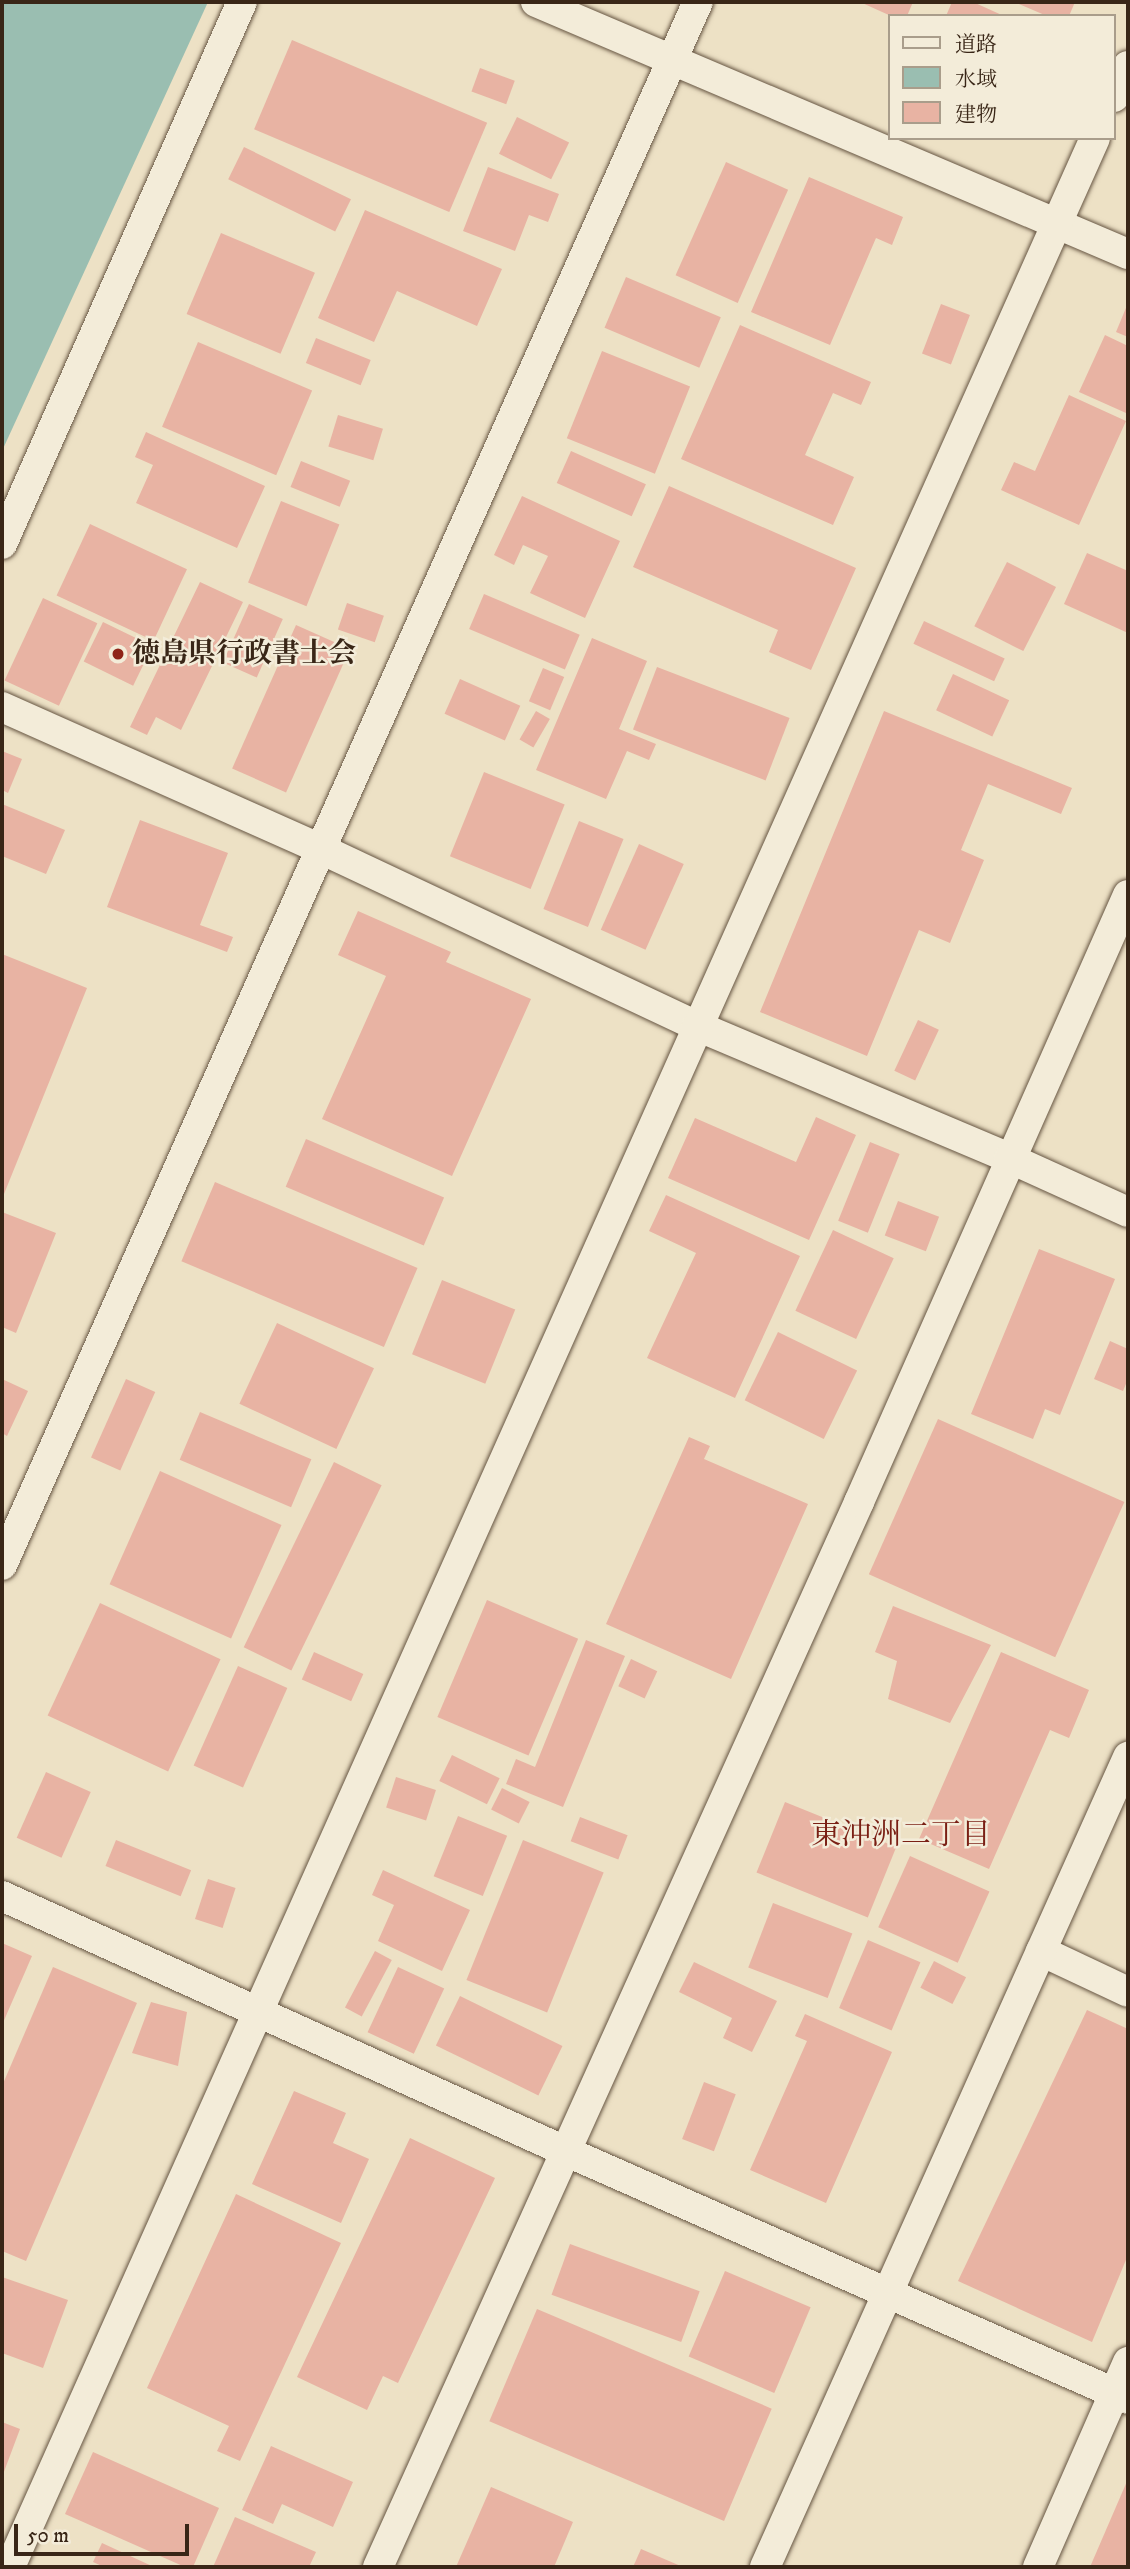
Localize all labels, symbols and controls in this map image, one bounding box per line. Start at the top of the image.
legend [888,14,1116,140]
text: 道路 [955,32,997,58]
text: 水域 [955,67,997,93]
text: 建物 [955,102,997,128]
place label: 徳島県行政書士会 [132,637,356,671]
marker: 徳島県行政書士会 [110,646,126,662]
district label: 東沖洲二丁目 [811,1818,991,1854]
scale bar [18,2510,192,2554]
text: 50 m [27,2523,69,2549]

